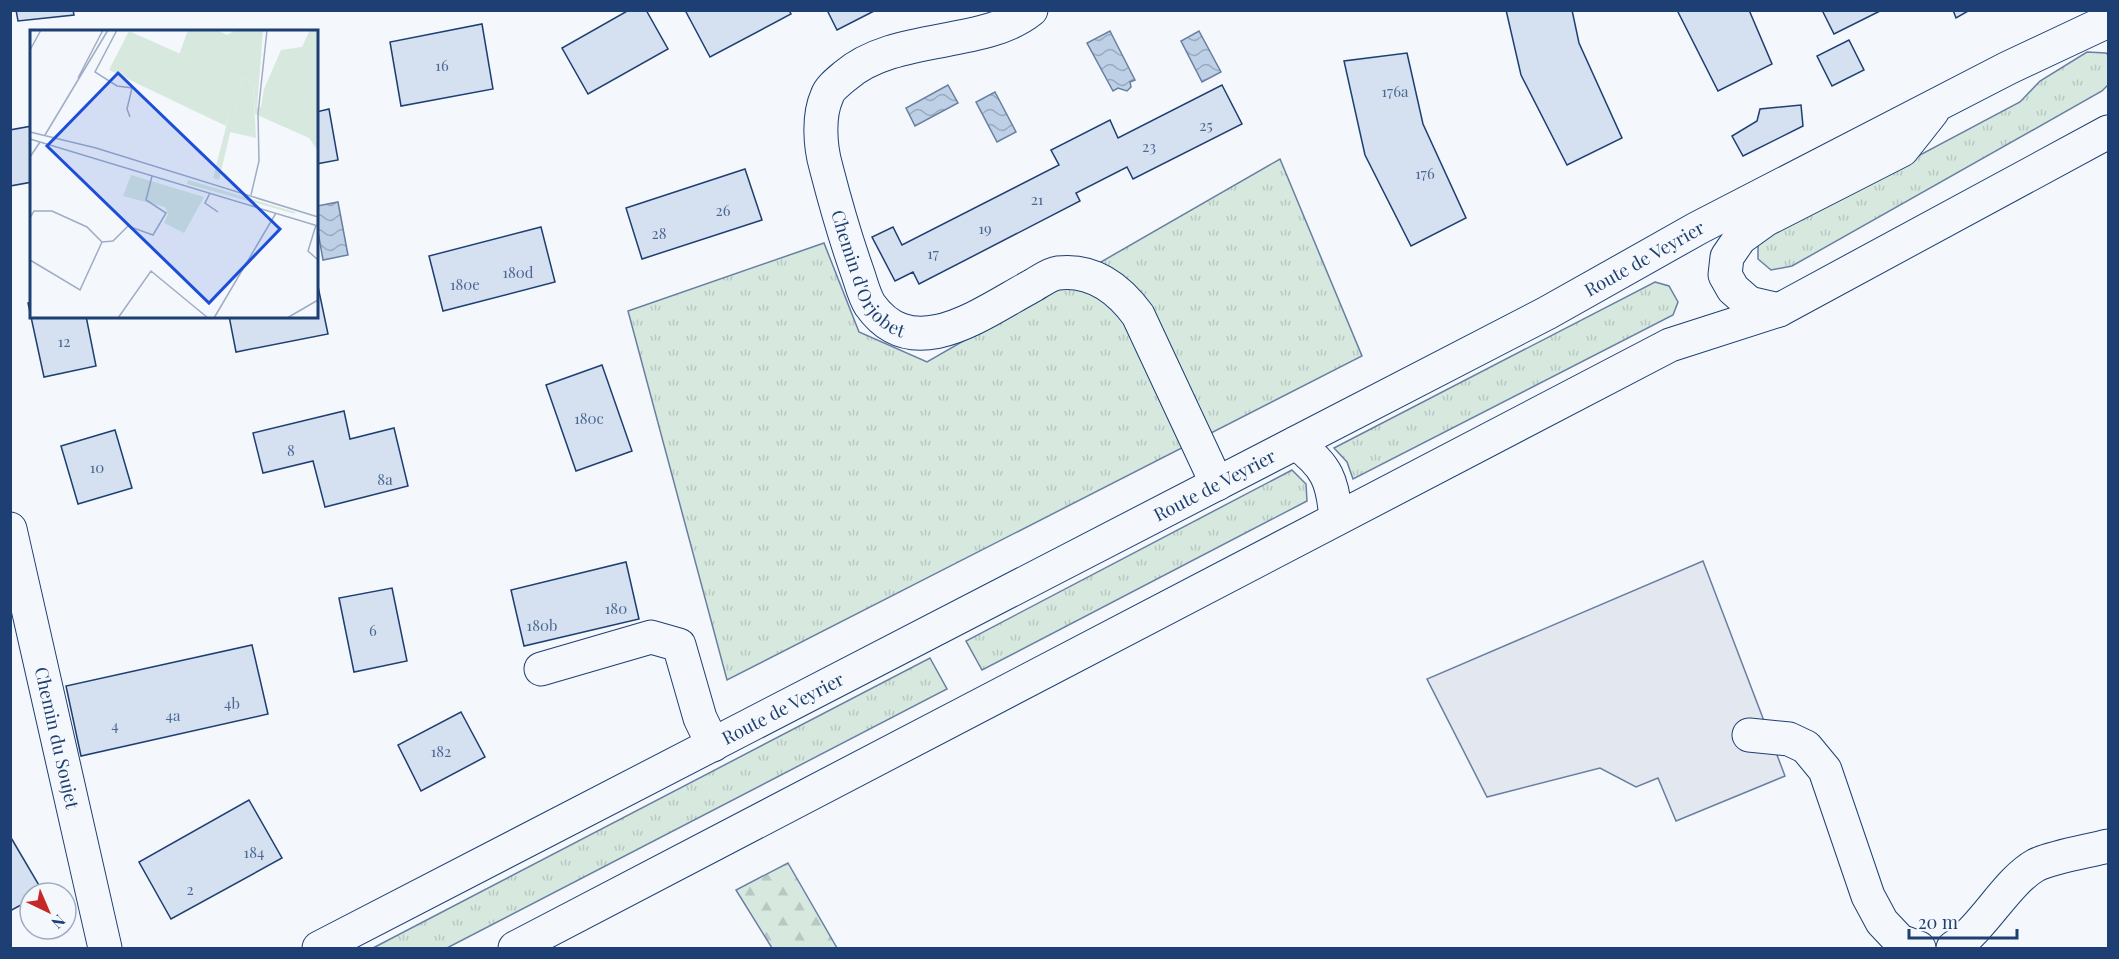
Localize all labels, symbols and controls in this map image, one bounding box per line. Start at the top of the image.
inset map [30,30,318,318]
house number: 16 [435,55,449,75]
house number: 176a [1382,81,1409,101]
house number: 25 [1199,115,1213,135]
house number: 23 [1142,136,1156,156]
house number: 176 [1415,163,1435,183]
house number: 21 [1031,189,1044,209]
house number: 26 [716,200,731,220]
street label: Chemin d'Orjobet [826,207,909,343]
street label: Route de Veyrier [1580,215,1708,302]
house number: 19 [978,218,992,238]
house number: 28 [652,223,667,243]
house number: 17 [927,243,939,263]
house number: 180d [502,262,534,282]
house number: 180e [450,274,480,294]
house number: 12 [58,331,70,351]
house number: 180c [574,408,604,428]
house number: 8 [287,440,295,460]
street label: Route de Veyrier [1149,444,1279,526]
house number: 10 [90,457,104,477]
house number: 8a [377,469,393,489]
house number: 180 [605,598,627,618]
house number: 180b [527,615,557,635]
house number: 6 [369,620,377,640]
street label: Chemin du Soujet [30,665,85,811]
street label: Route de Veyrier [718,667,848,750]
house number: 4b [224,693,240,713]
house number: 4a [166,705,181,725]
house number: 4 [111,715,119,735]
house number: 182 [431,741,451,761]
house number: 184 [244,842,264,862]
house number: 2 [186,879,194,899]
north arrow [18,881,78,941]
scale bar [1909,902,2017,940]
text: 20 m [1918,910,1958,934]
text: N [47,911,70,934]

